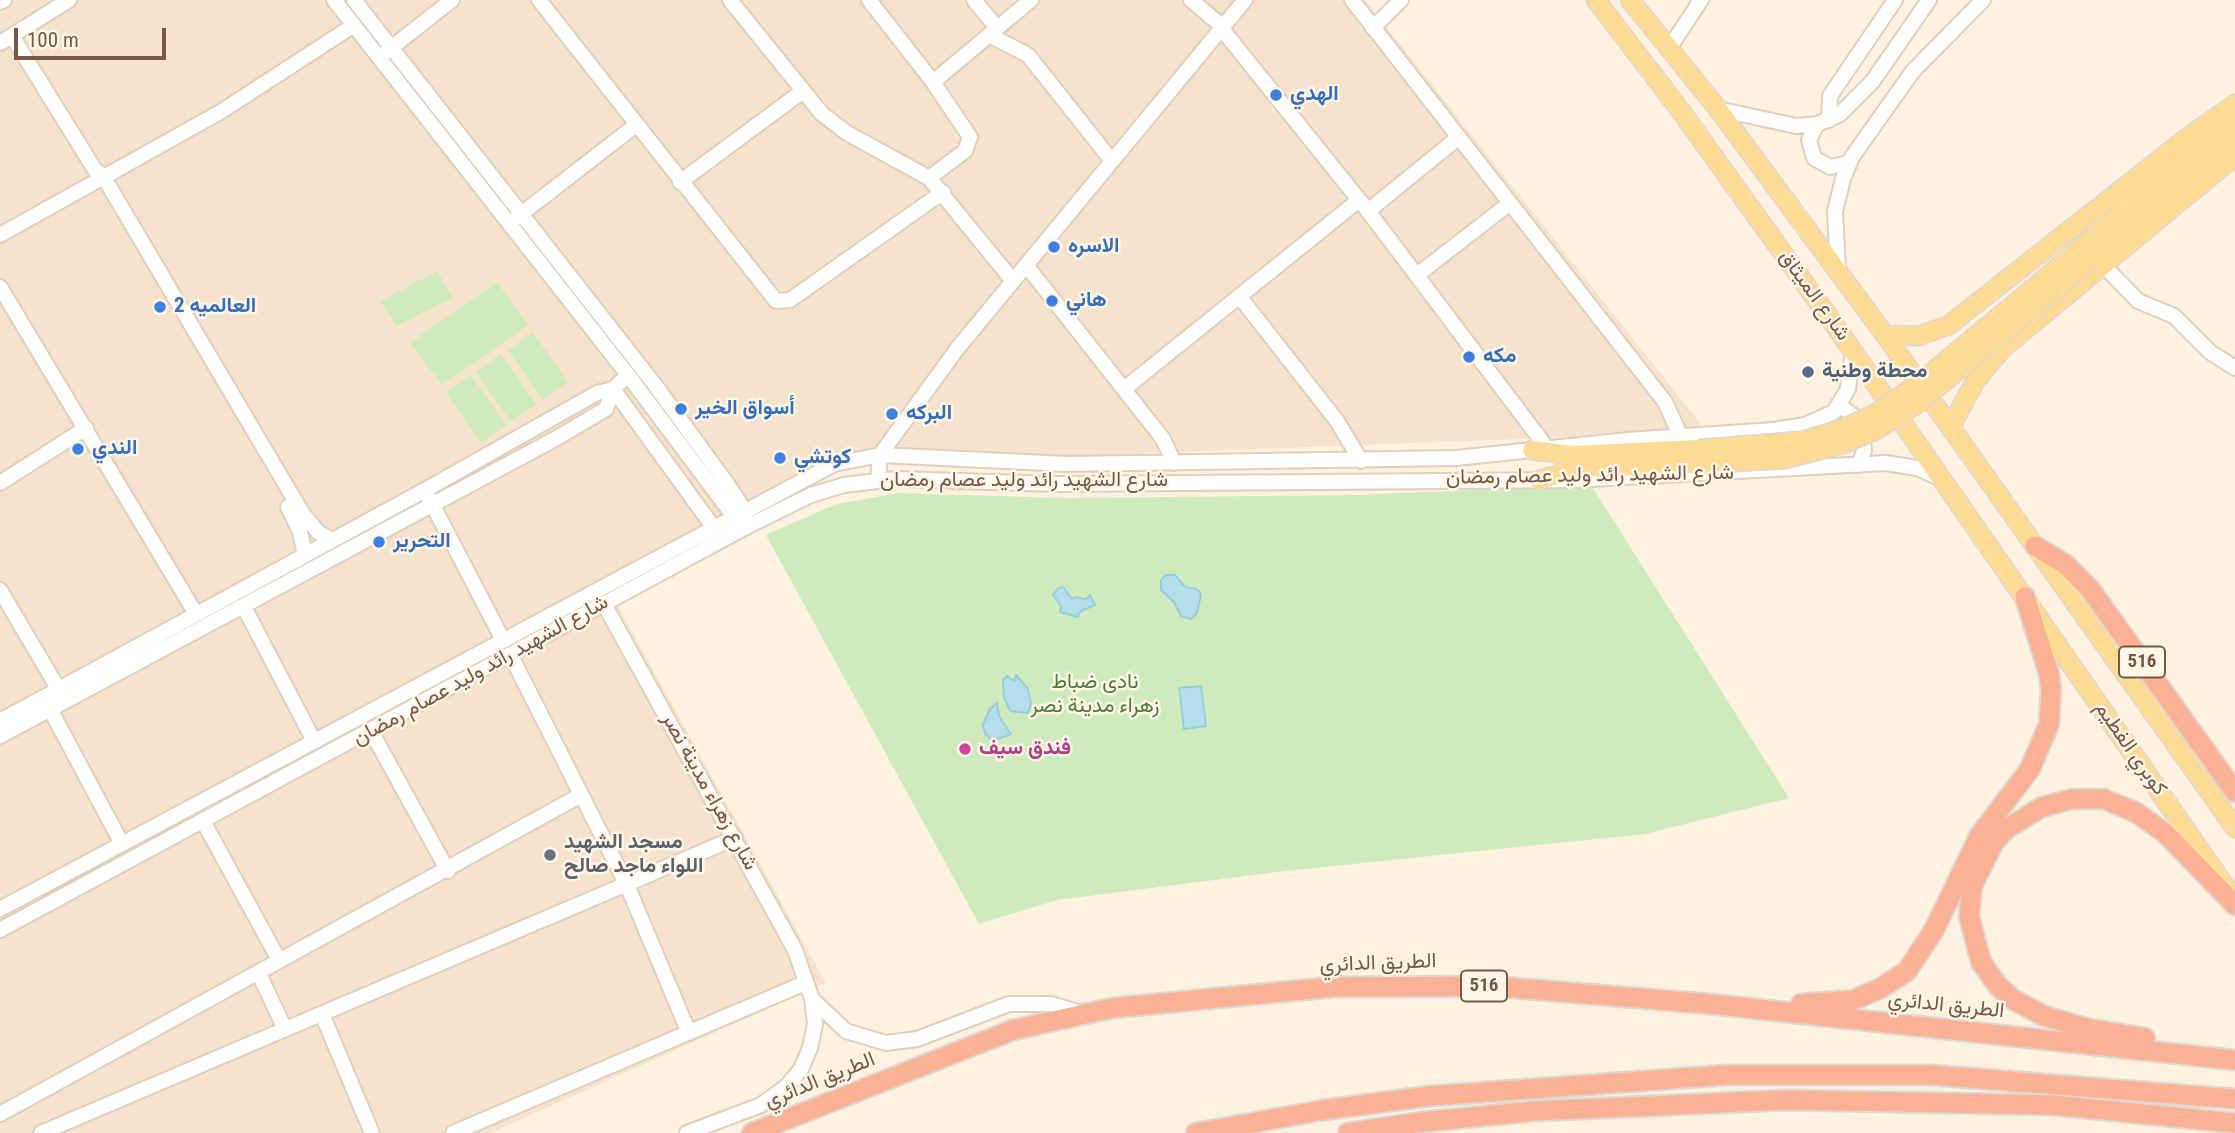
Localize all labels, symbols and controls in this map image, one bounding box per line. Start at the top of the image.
scale bar [18,14,170,58]
text: 100 m [27,28,79,52]
place label: الهدي [1290,82,1339,108]
marker: الهدي [1268,87,1284,103]
place label: الاسره [1068,234,1120,260]
marker: الاسره [1046,239,1062,255]
street label: شارع الميثاق [1773,246,1855,346]
place label: هاني [1066,288,1107,314]
marker: هاني [1044,293,1060,309]
place label: العالميه 2 [174,294,256,320]
marker: العالميه 2 [152,299,168,315]
place label: مكه [1483,344,1516,370]
marker: مكه [1461,349,1477,365]
place label: محطة وطنية [1822,359,1927,385]
marker: محطة وطنية [1800,364,1816,380]
place label: أسواق الخير [695,396,795,422]
marker: أسواق الخير [673,401,689,417]
place label: البركه [906,401,952,427]
marker: البركه [884,406,900,422]
place label: الندي [92,436,137,462]
marker: الندي [70,441,86,457]
place label: كوتشي [794,445,851,471]
marker: كوتشي [772,450,788,466]
street label: شارع الشهيد رائد وليد عصام رمضان [1446,461,1734,491]
street label: شارع الشهيد رائد وليد عصام رمضان [880,468,1168,494]
place label: التحرير [393,529,451,555]
marker: التحرير [371,534,387,550]
street label: شارع الشهيد رائد وليد عصام رمضان [349,590,613,752]
road number: 516 [2119,646,2165,678]
park label: نادى ضباط زهراء مدينة نصر [1031,670,1159,720]
street label: كوبري الفطيم [2088,697,2172,801]
street label: شارع زهراء مدينة نصر [655,709,763,875]
place label: فندق سيف [979,736,1071,762]
marker: فندق سيف [957,741,973,757]
place label: مسجد الشهيد اللواء ماجد صالح [564,830,703,880]
marker: مسجد الشهيد اللواء ماجد صالح [542,847,558,863]
street label: الطريق الدائري [1319,949,1437,979]
road number: 516 [1461,970,1507,1002]
street label: الطريق الدائري [1886,987,2006,1025]
street label: الطريق الدائري [761,1047,879,1115]

